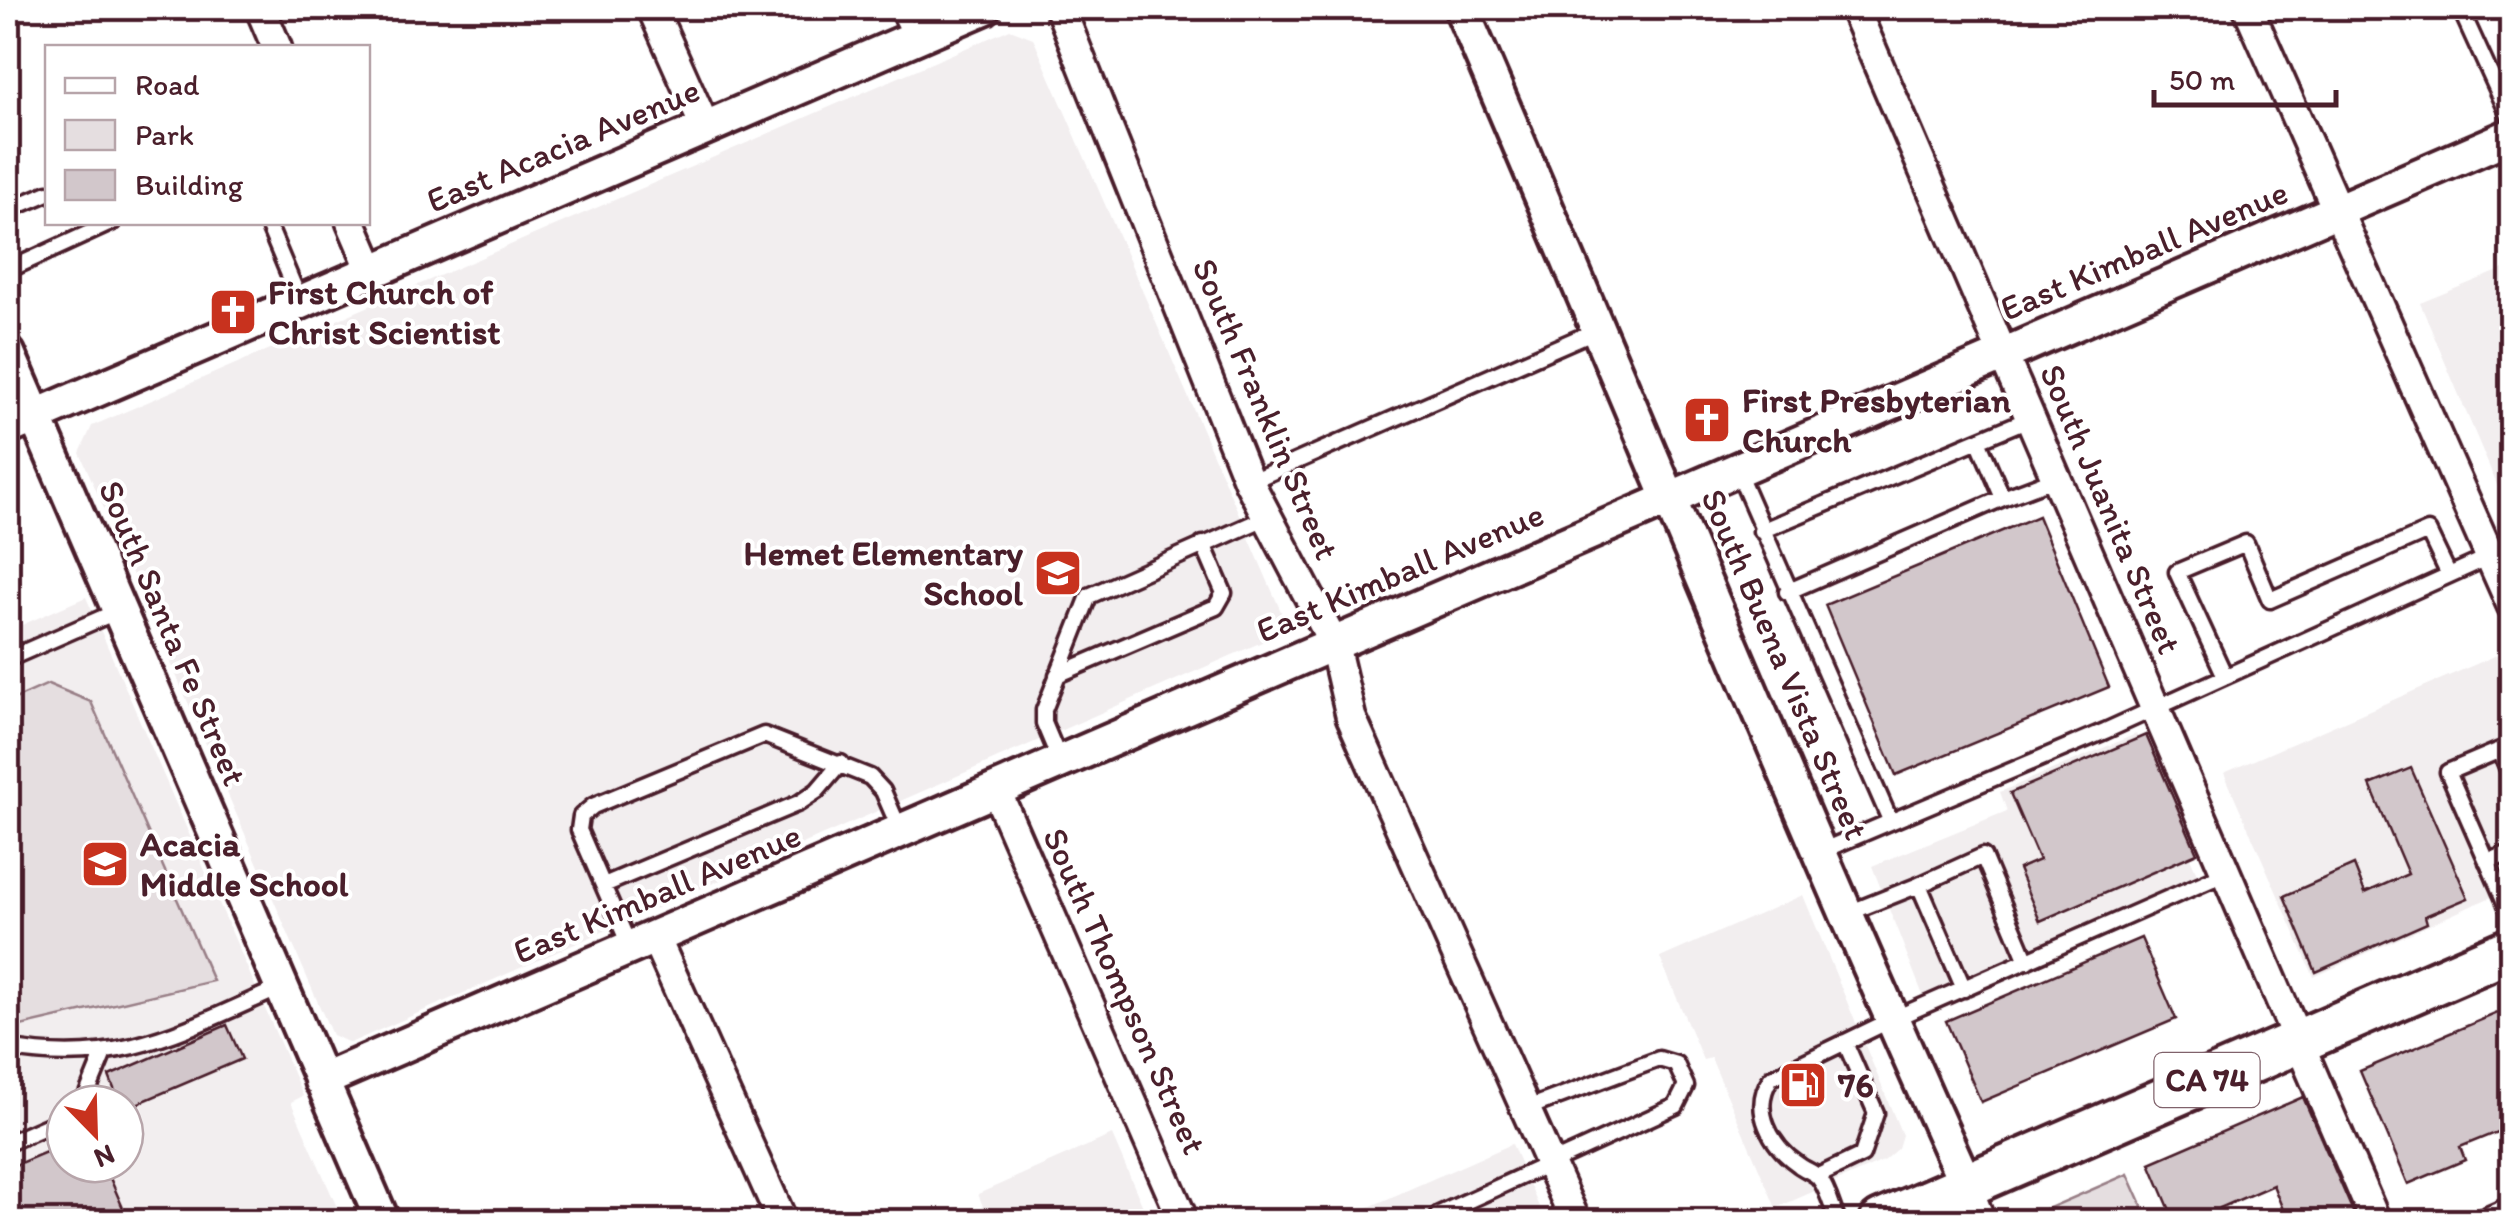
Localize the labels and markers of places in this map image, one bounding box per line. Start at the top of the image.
place label: First Church of Christ Scientist [268,271,500,353]
church icon: First Church of Christ Scientist [207,286,259,338]
place label: First Presbyterian Church [1742,379,2011,461]
church icon: First Presbyterian Church [1681,394,1733,446]
place label: Hemet Elementary School [743,532,1024,614]
school or university icon: Hemet Elementary School [1032,547,1084,599]
place label: Acacia Middle School [140,823,349,905]
school or university icon: Acacia Middle School [79,838,131,890]
fuel station icon: 76 [1777,1059,1829,1111]
place label: 76 [1837,1064,1874,1106]

